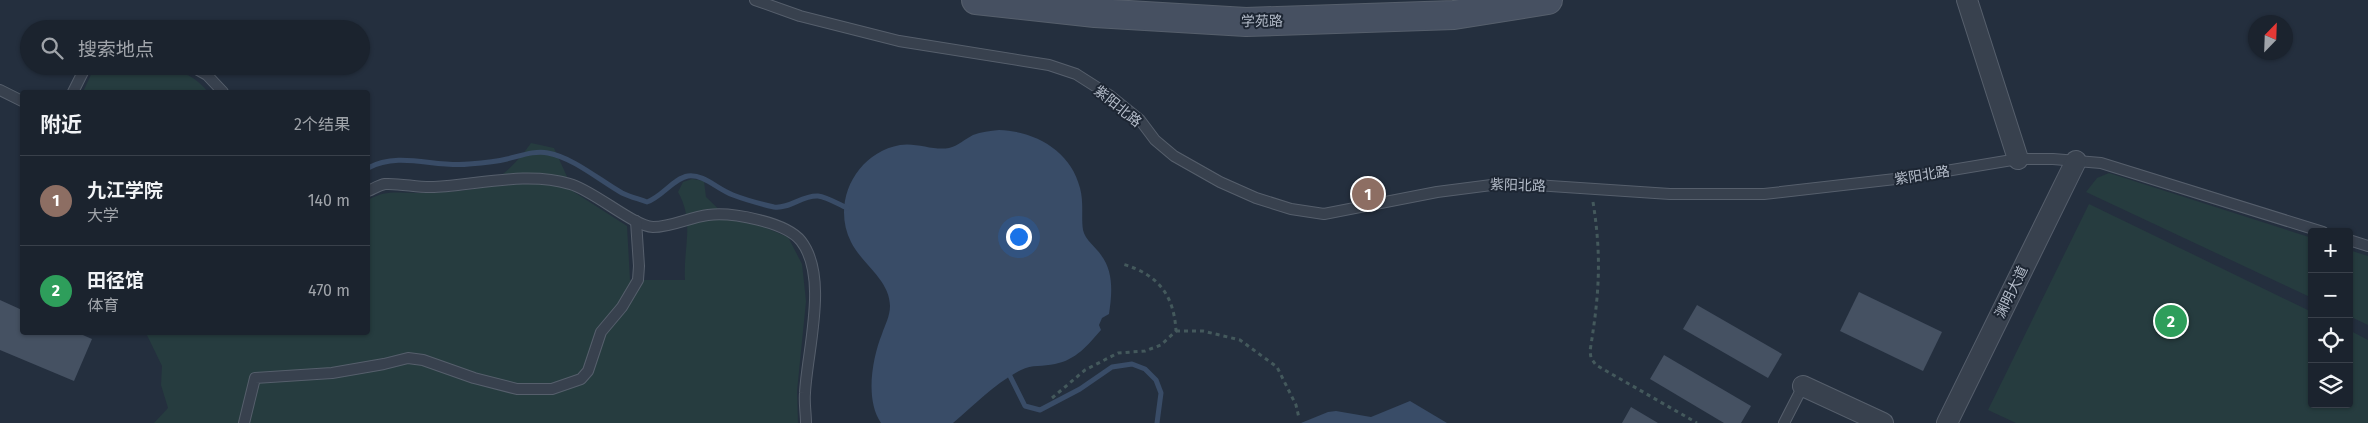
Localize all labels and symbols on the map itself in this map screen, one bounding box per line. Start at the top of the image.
street label: 学苑路 [1241,13,1283,30]
north arrow [2248,15,2293,60]
street label: 紫阳北路 [1091,82,1145,131]
street label: 紫阳北路 [1893,163,1951,188]
pin: 1 [1352,175,1384,213]
street label: 紫阳北路 [1490,176,1546,195]
your location [1006,224,1032,250]
street label: 渊明大道 [1992,263,2031,321]
pin: 2 [2155,302,2187,340]

